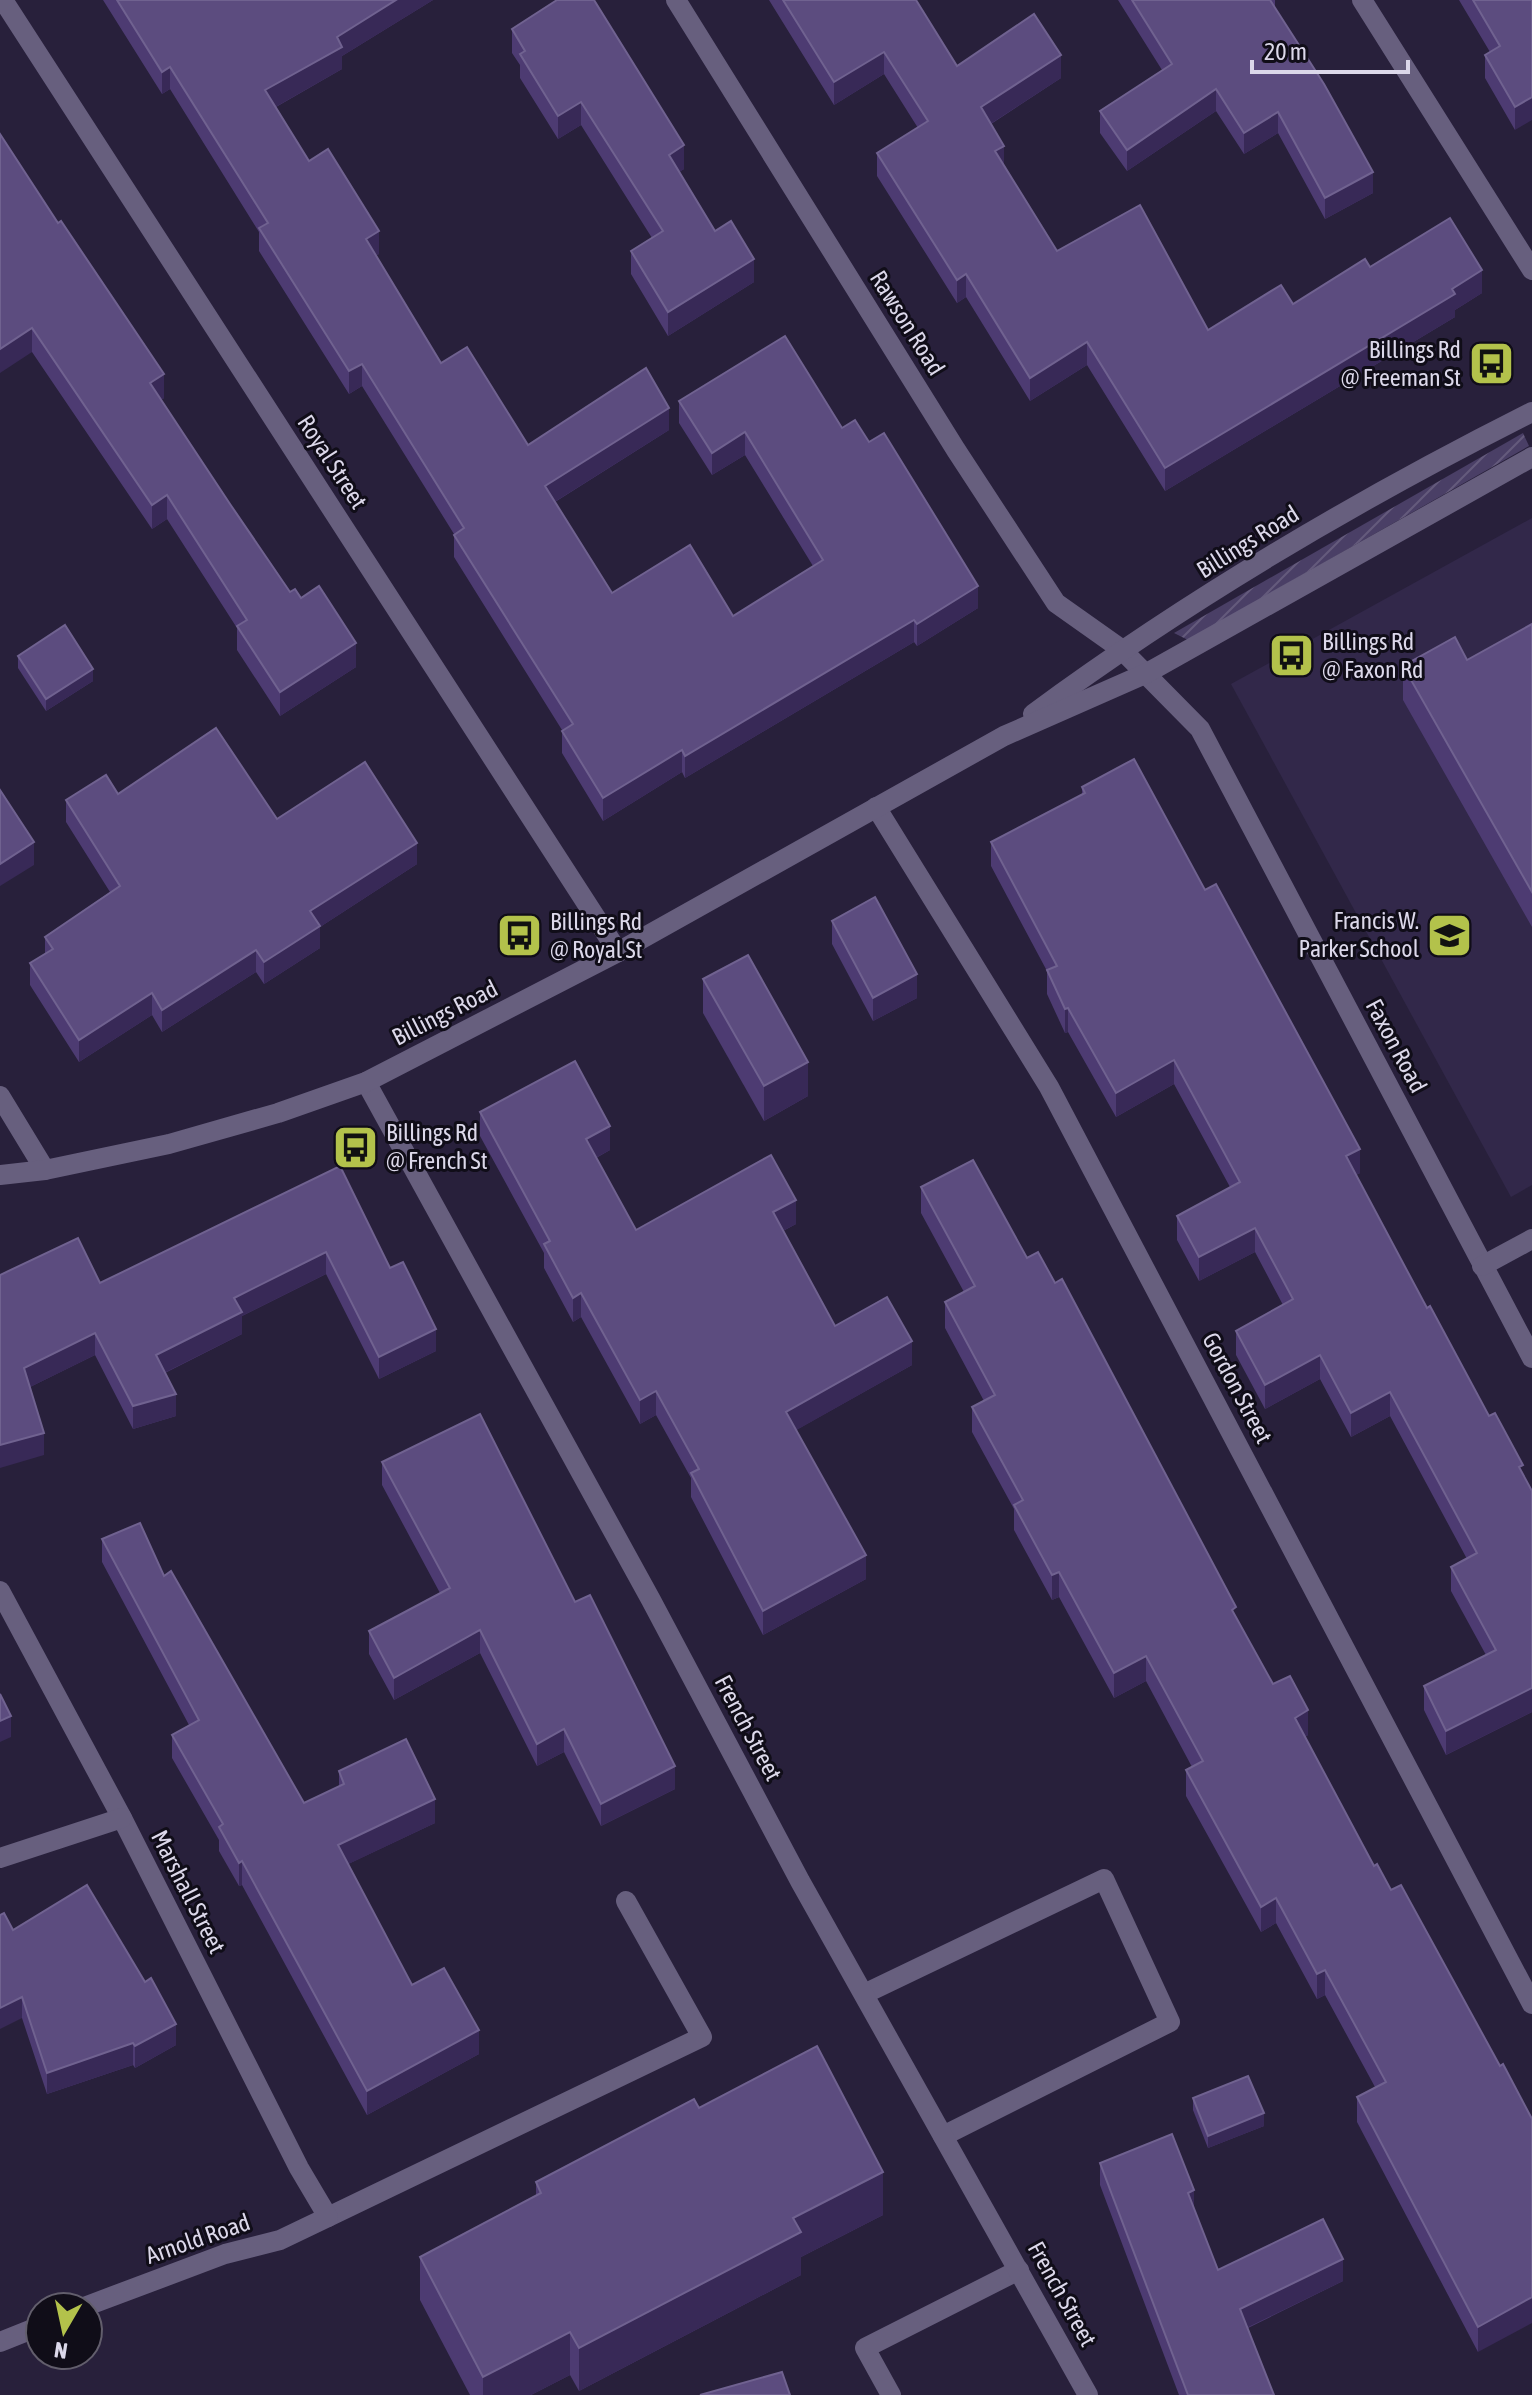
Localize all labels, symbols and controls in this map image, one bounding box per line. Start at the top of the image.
scale bar [1252,24,1408,74]
text: 20 m [1264,38,1307,65]
street label: Rawson Road [865,266,950,380]
place label: Billings Rd @ Freeman St [1341,336,1461,391]
bus stop icon: Billings Rd @ Freeman St [1468,340,1516,388]
street label: Royal Street [292,410,373,514]
street label: Billings Road [1192,500,1304,583]
place label: Billings Rd @ Faxon Rd [1322,628,1423,683]
bus stop icon: Billings Rd @ Faxon Rd [1267,632,1315,680]
place label: Francis W. Parker School [1299,907,1420,962]
place label: Billings Rd @ Royal St [550,908,643,963]
school or university icon: Francis W. Parker School [1426,911,1474,959]
bus stop icon: Billings Rd @ Royal St [495,912,543,960]
street label: Billings Road [388,974,502,1051]
street label: Faxon Road [1361,994,1432,1097]
place label: Billings Rd @ French St [386,1119,488,1174]
bus stop icon: Billings Rd @ French St [331,1123,379,1171]
street label: Gordon Street [1197,1328,1278,1448]
street label: French Street [709,1671,787,1785]
street label: Marshall Street [146,1826,231,1958]
street label: Arnold Road [142,2208,253,2269]
street label: French Street [1023,2237,1102,2351]
north arrow [24,2291,104,2371]
text: N [52,2337,69,2365]

